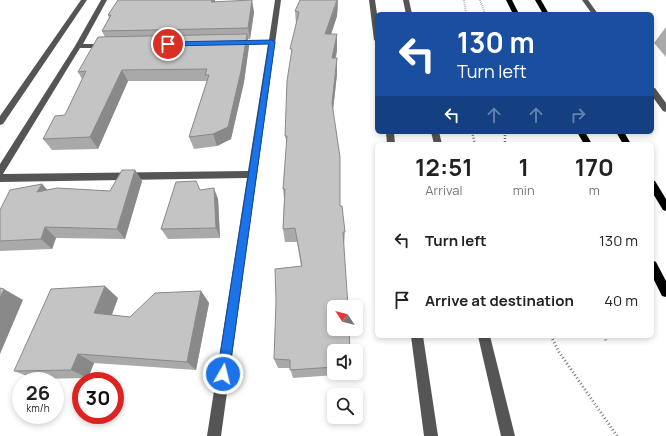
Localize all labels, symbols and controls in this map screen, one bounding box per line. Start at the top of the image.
text: 130 m [457,23,535,61]
pin [151,27,185,61]
icon: left [391,28,443,80]
icon: arrive [157,33,179,55]
text: Turn left [457,59,527,83]
icon: left [441,104,463,126]
icon: ahead [483,104,505,126]
icon: ahead [525,104,547,126]
icon: right [567,104,589,126]
text: 12:51 [415,150,473,183]
text: 1 [518,150,529,183]
text: 170 [575,150,614,183]
text: Arrival [425,181,462,199]
text: min [513,181,535,199]
text: m [589,181,600,199]
icon: left [391,229,413,251]
text: Turn left [425,230,487,251]
text: 130 m [599,230,638,251]
icon: arrive [391,289,413,311]
text: Arrive at destination [425,290,574,311]
text: 40 m [604,290,638,311]
north arrow [327,300,363,336]
map controls [327,300,363,424]
button: sound [327,344,363,380]
position arrow [202,353,244,395]
speed limit sign: 30 [72,372,124,424]
text: 26 [26,379,50,406]
button: search [327,388,363,424]
text: km/h [26,401,50,415]

